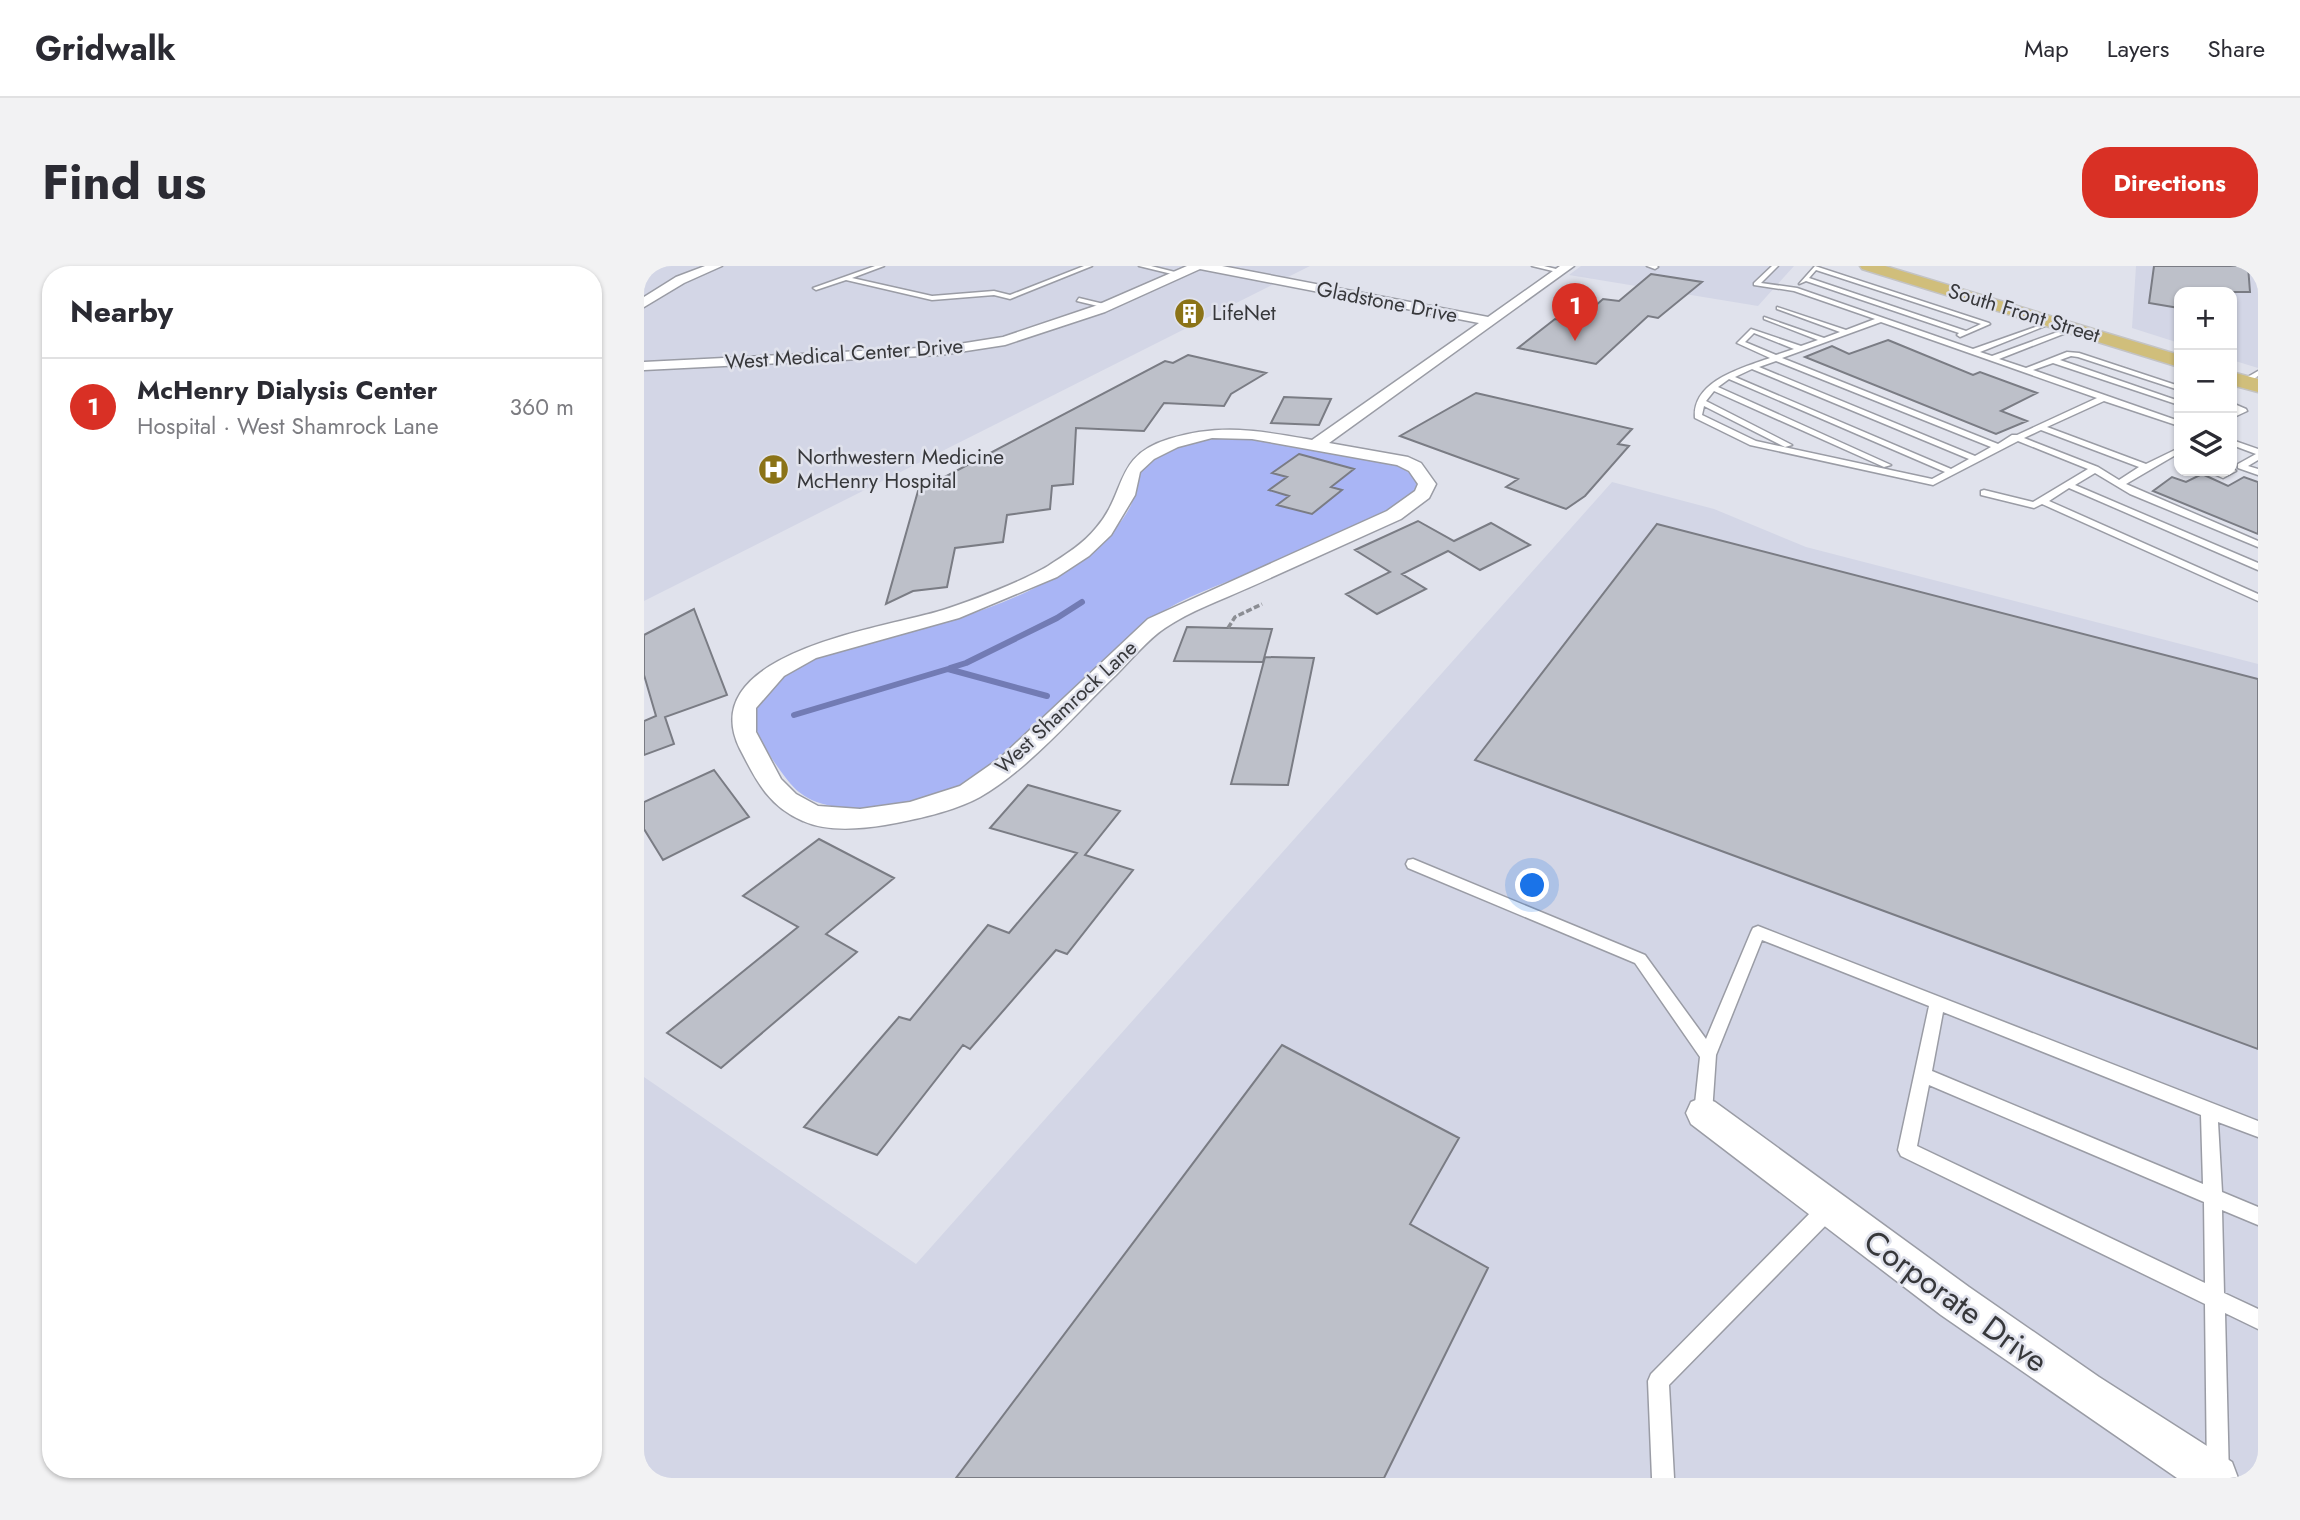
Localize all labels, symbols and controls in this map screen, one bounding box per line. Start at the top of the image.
text: Gridwalk [35,25,176,72]
text: Map [2024,31,2069,66]
text: Layers [2107,31,2169,66]
text: Share [2207,31,2265,66]
text: Find us [42,147,206,217]
button: Directions [2082,147,2258,218]
street label: Gladstone Drive [1314,274,1460,330]
street label: South Front Street [1944,276,2104,350]
pin: 1 [1552,283,1598,341]
map controls [2174,287,2237,476]
button: + [2174,287,2237,350]
text: Nearby [70,290,173,333]
building icon: LifeNet [1172,296,1206,330]
place label: LifeNet [1212,298,1276,328]
street label: West Medical Center Drive [724,331,964,377]
button: − [2174,350,2237,413]
text: McHenry Dialysis Center [137,371,438,409]
text: 1 [87,390,99,424]
text: 360 m [510,390,574,424]
text: Hospital · West Shamrock Lane [137,409,439,443]
button: layers [2174,413,2237,476]
place label: Northwestern Medicine McHenry Hospital [797,442,1004,496]
hospital icon: Northwestern Medicine McHenry Hospital [757,452,791,486]
street label: West Shamrock Lane [988,633,1144,781]
your location [1515,868,1549,902]
street label: Corporate Drive [1855,1219,2057,1383]

